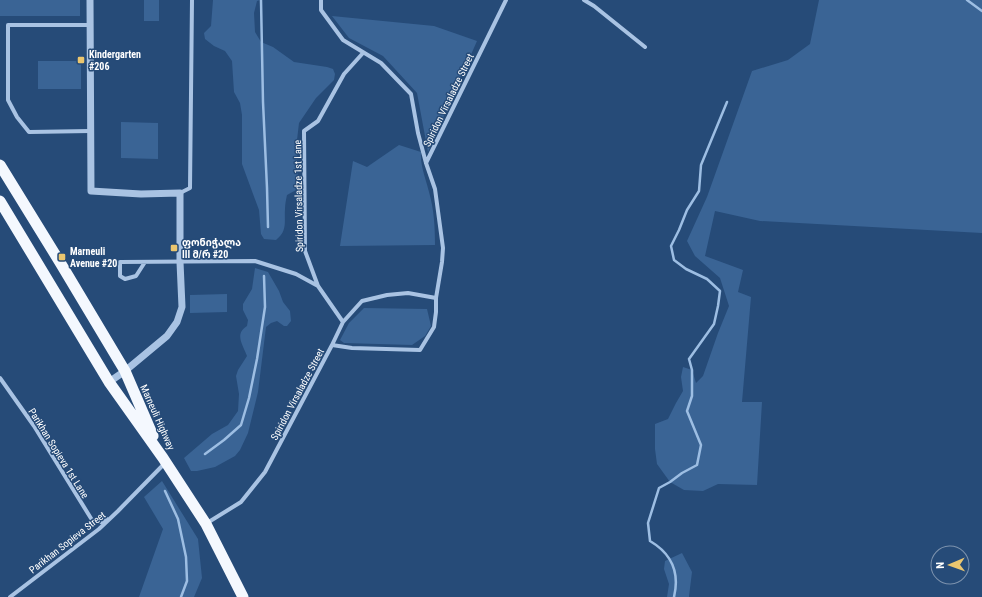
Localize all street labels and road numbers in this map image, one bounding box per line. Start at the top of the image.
street label: Spiridon Virsaladze Street [421,52,476,148]
street label: Spiridon Virsaladze 1st Lane [292,139,305,252]
street label: Spiridon Virsaladze Street [269,347,326,442]
street label: Marneuli Highway [138,383,177,452]
street label: Parikhan Sopieva 1st Lane [26,406,91,501]
street label: Parikhan Sopieva Street [27,509,108,576]

